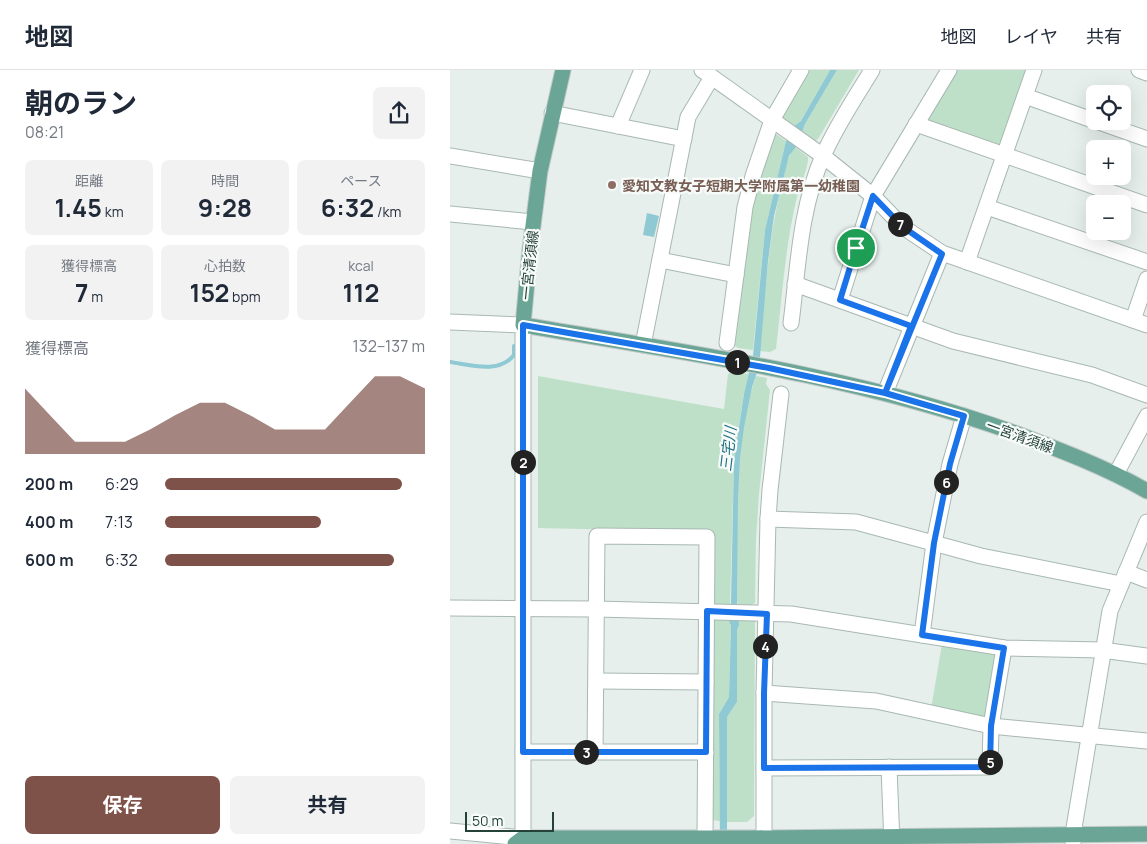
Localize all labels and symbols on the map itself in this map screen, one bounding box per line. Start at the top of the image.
place label: 愛知文教女子短期大学附属第一幼稚園 [622,176,860,195]
marker: 愛知文教女子短期大学附属第一幼稚園 [606,179,618,191]
pin: 7 [888,212,912,236]
pin [835,227,877,269]
street label: 一宮清須線 [516,229,542,301]
pin: 1 [724,350,750,374]
street label: 一宮清須線 [984,415,1056,457]
water label: 三宅川 [715,423,741,473]
pin: 2 [510,450,536,474]
pin: 6 [934,470,958,494]
pin: 4 [752,634,778,658]
pin: 3 [574,740,598,764]
pin: 5 [978,750,1002,774]
scale bar [465,809,554,832]

